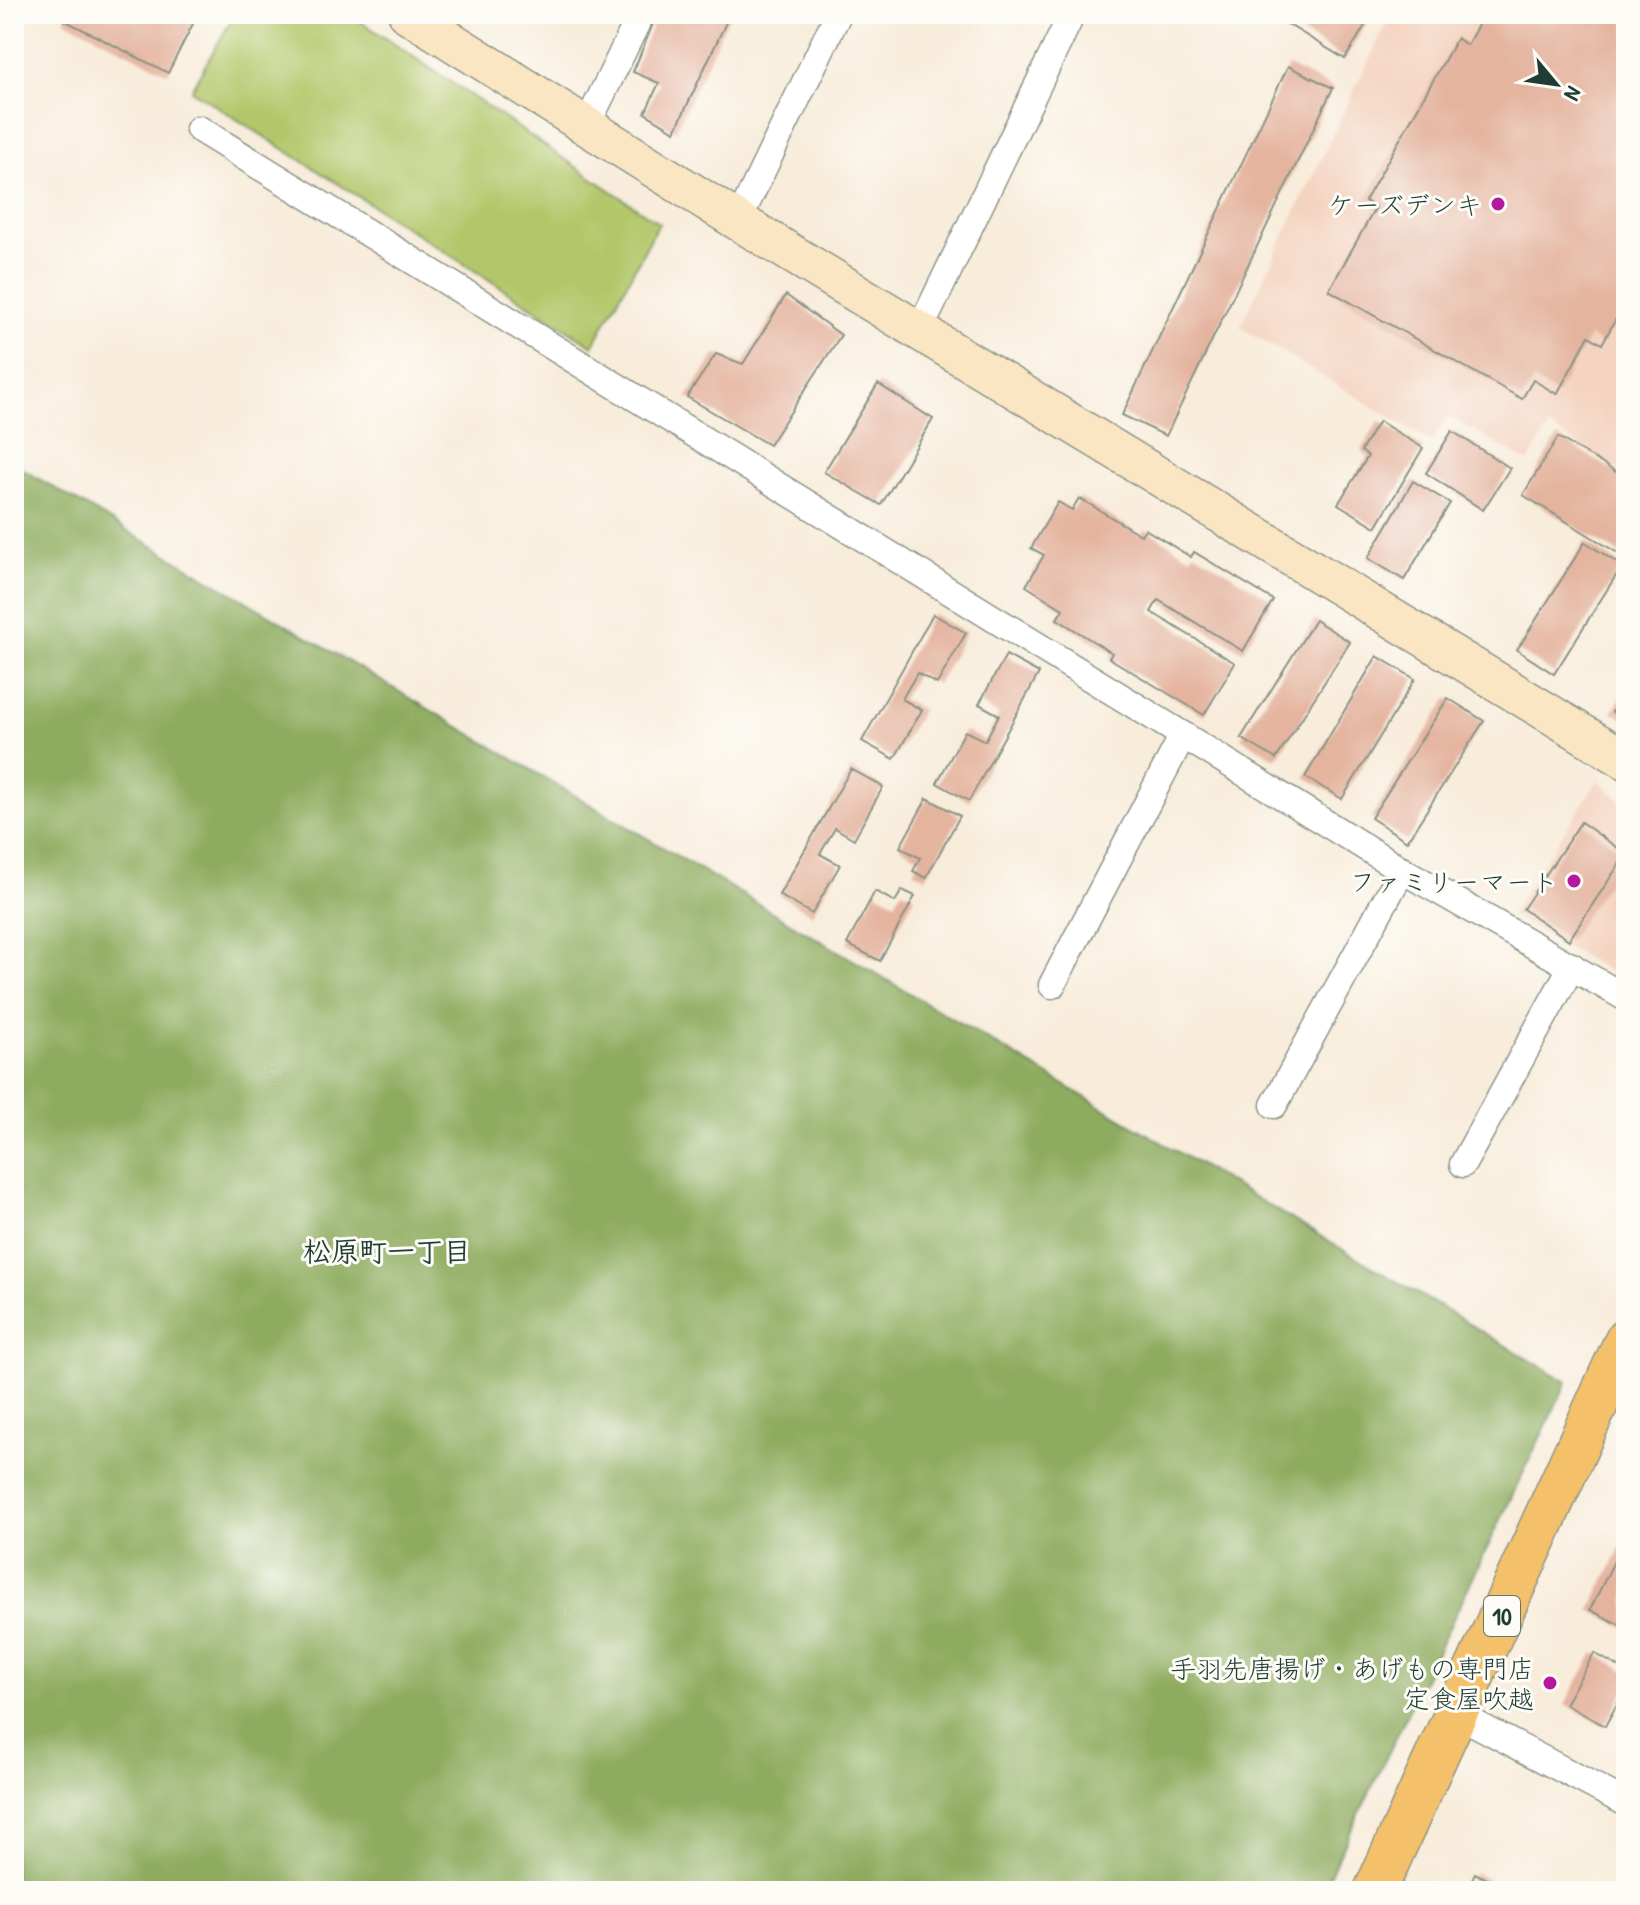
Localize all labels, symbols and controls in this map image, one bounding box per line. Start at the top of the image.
north arrow [1516,44,1596,124]
text: N [1557,81,1589,106]
place label: ケーズデンキ [1328,187,1482,222]
marker: ケーズデンキ [1489,195,1507,213]
place label: ファミリーマート [1349,864,1558,899]
marker: ファミリーマート [1565,872,1583,890]
district label: 松原町一丁目 [303,1232,471,1270]
road number: 10 [1484,1596,1520,1636]
place label: 手羽先唐揚げ・あげもの専門店 定食屋吹越 [1170,1651,1534,1716]
marker: 手羽先唐揚げ・あげもの専門店 定食屋吹越 [1541,1674,1559,1692]

